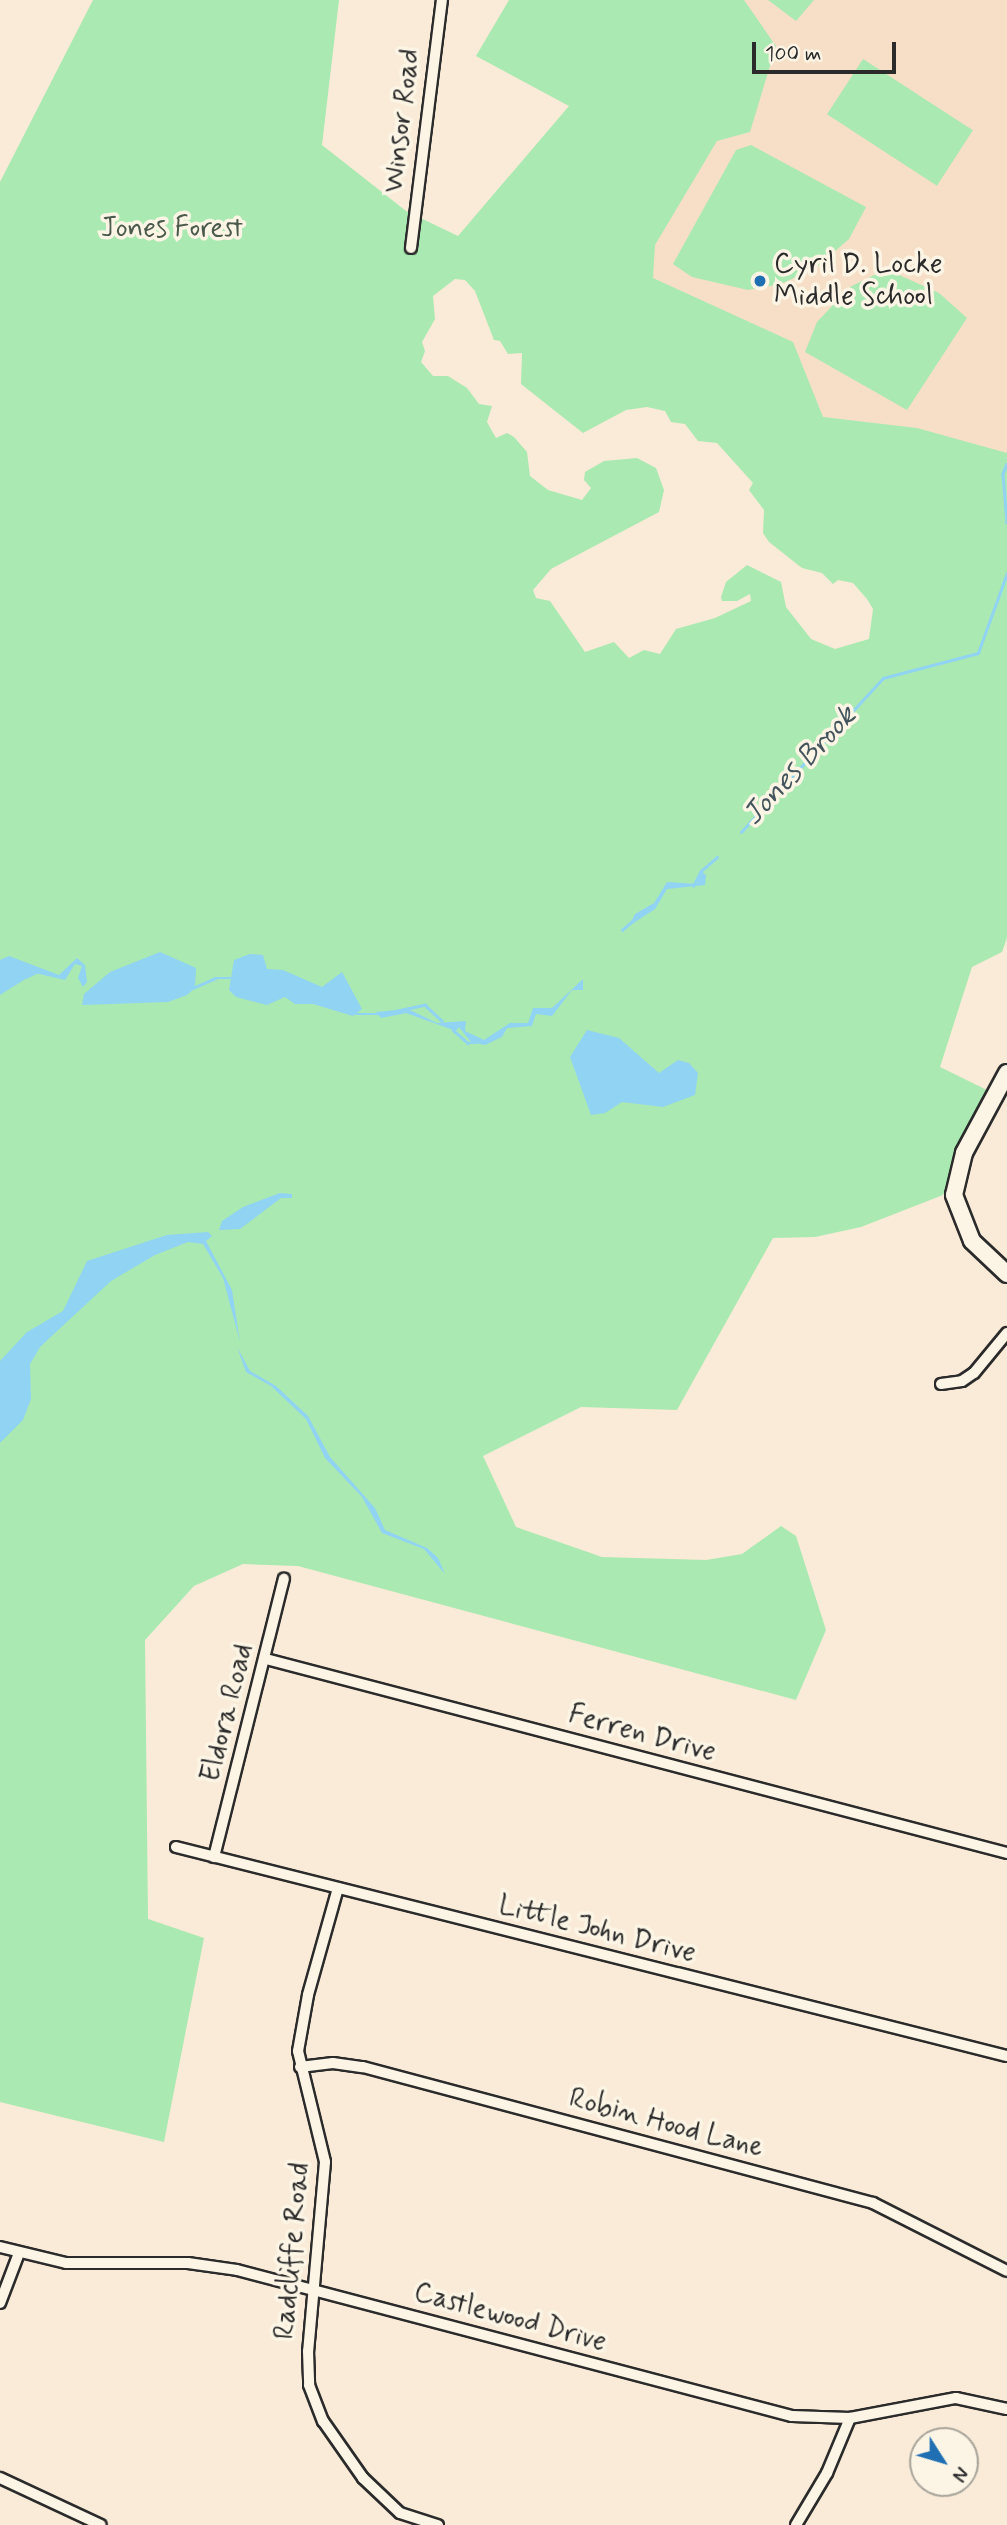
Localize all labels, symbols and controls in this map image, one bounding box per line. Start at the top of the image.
scale bar [755,28,898,72]
text: 100 m [765,40,821,68]
street label: Winsor Road [377,47,429,195]
park label: Jones Forest [100,212,244,246]
place label: Cyril D. Locke Middle School [774,248,944,314]
marker: Cyril D. Locke Middle School [752,273,768,289]
water label: Jones Brook [736,699,864,833]
street label: Eldora Road [195,1640,261,1786]
street label: Ferren Drive [566,1699,718,1769]
street label: Little John Drive [490,1888,704,1972]
street label: Robin Hood Lane [564,2082,768,2166]
street label: Radcliffe Road [269,2163,317,2339]
street label: Castlewood Drive [410,2276,610,2360]
north arrow [909,2427,979,2497]
text: N [946,2461,973,2486]

